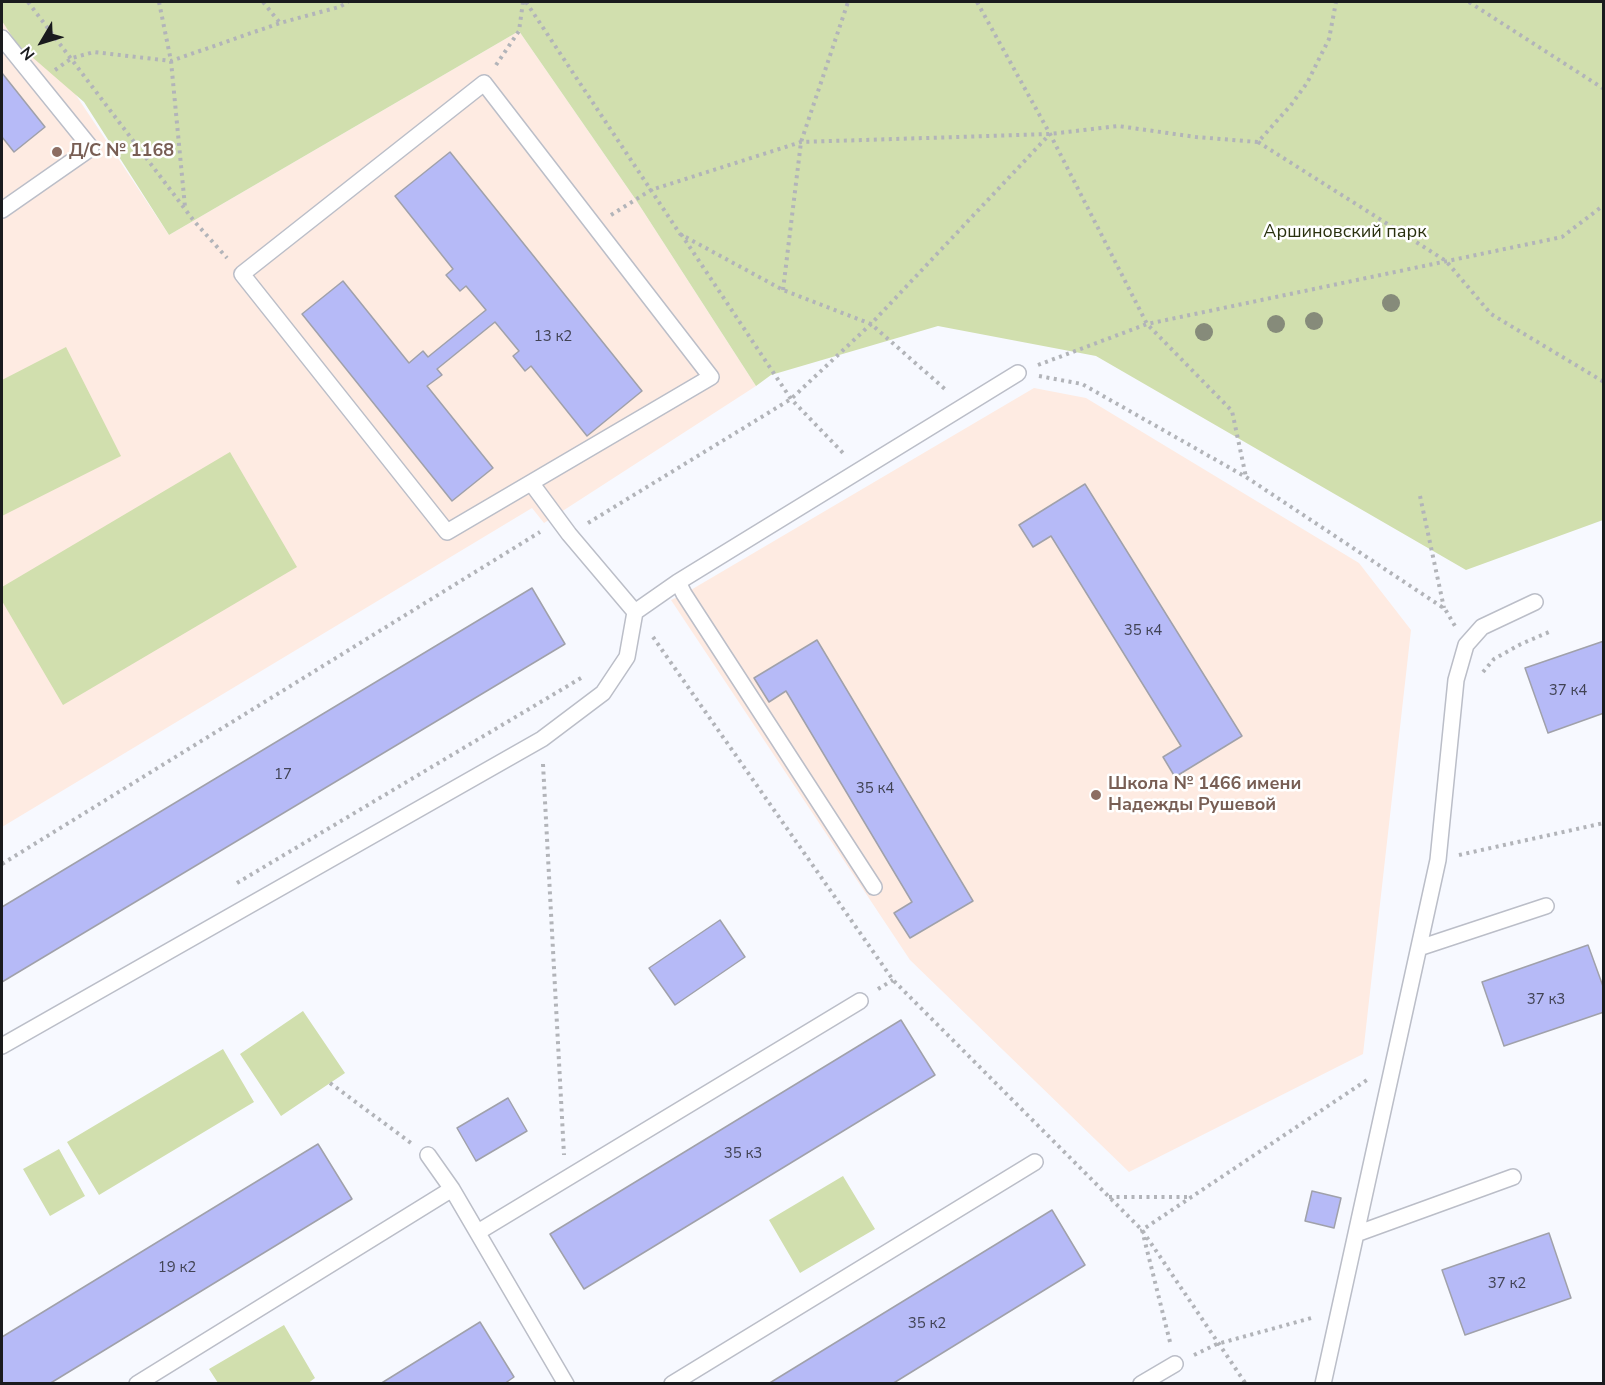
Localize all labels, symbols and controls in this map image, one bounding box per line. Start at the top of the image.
north arrow [12,12,72,72]
text: N [15,42,40,65]
place label: Д/C № 1168 [69,141,174,163]
marker: Д/C № 1168 [50,145,64,159]
park label: Аршиновский парк [1263,222,1427,244]
house number: 13 к2 [534,328,572,346]
house number: 35 к4 [1124,622,1162,640]
house number: 37 к4 [1549,682,1587,700]
house number: 17 [274,766,292,784]
place label: Школа № 1466 имени Надежды Рушевой [1108,774,1301,816]
house number: 35 к4 [856,780,894,798]
marker: Школа № 1466 имени Надежды Рушевой [1089,788,1103,802]
house number: 37 к3 [1527,991,1565,1009]
house number: 35 к3 [724,1145,762,1163]
house number: 19 к2 [158,1259,196,1277]
house number: 37 к2 [1488,1275,1526,1293]
house number: 35 к2 [908,1315,946,1333]

